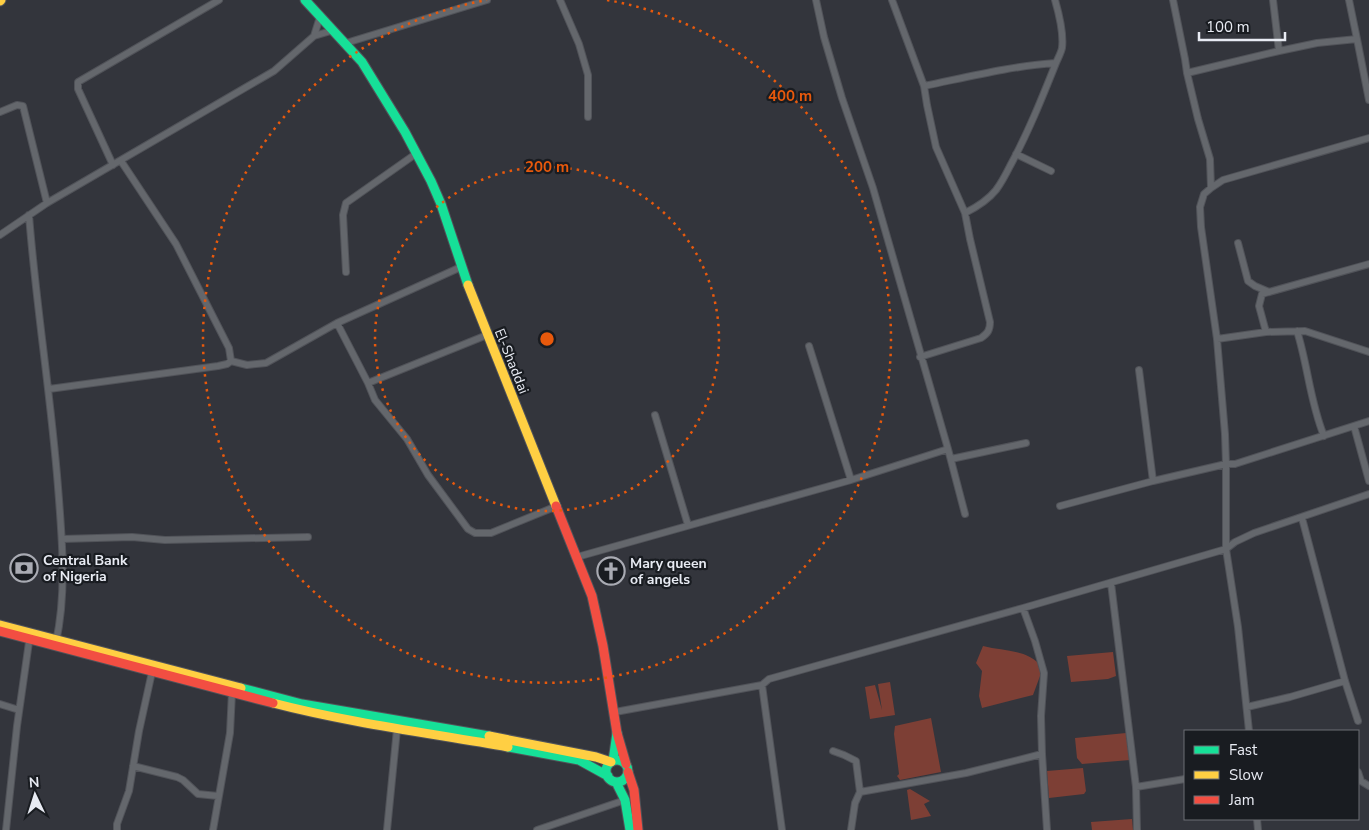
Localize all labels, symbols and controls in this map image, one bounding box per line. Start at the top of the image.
scale bar [1199,10,1285,42]
text: 100 m [1206,17,1250,37]
text: 400 m [768,86,812,106]
text: 200 m [525,157,569,177]
street label: El-Shaddai [490,326,533,397]
centre of rings [538,330,556,348]
place label: Central Bank of Nigeria [43,551,128,586]
bank icon: Central Bank of Nigeria [9,553,39,583]
place label: Mary queen of angels [630,554,707,589]
church icon: Mary queen of angels [596,556,626,586]
legend [1184,730,1359,820]
text: Fast [1229,740,1258,760]
text: Slow [1229,765,1264,785]
north arrow [10,770,60,820]
text: N [28,773,40,792]
text: Jam [1228,790,1255,810]

